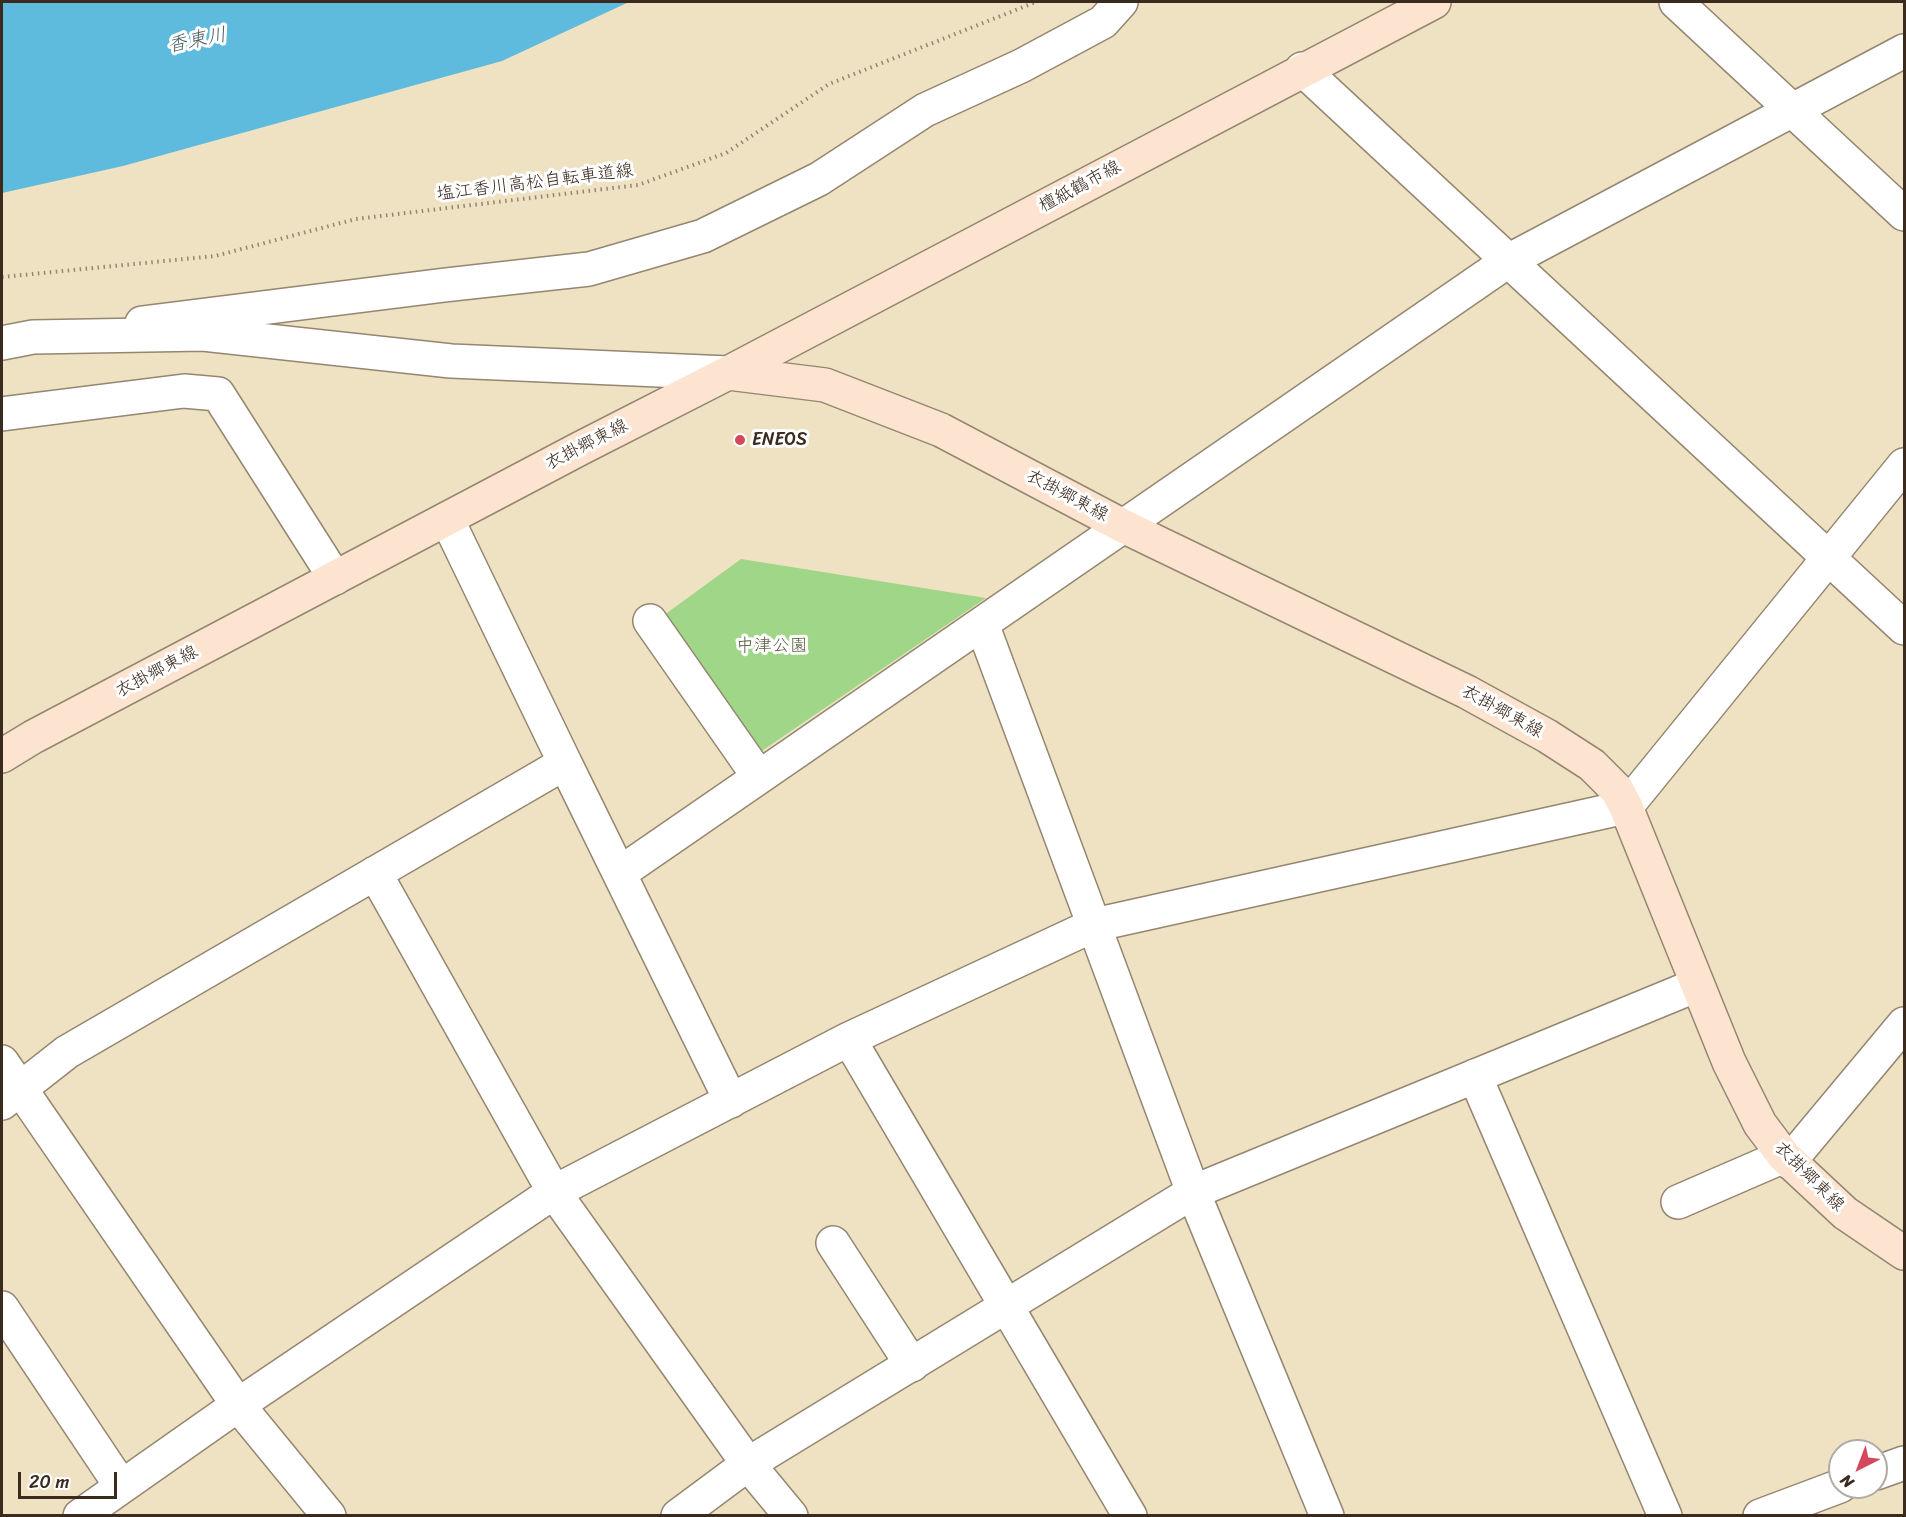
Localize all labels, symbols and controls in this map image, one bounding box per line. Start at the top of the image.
water label: 香東川 [165,23,229,59]
street label: 檀紙鶴市線 [1035,156,1125,218]
street label: 塩江香川高松自転車道線 [435,160,635,206]
street label: 衣掛郷東線 [542,415,632,475]
place label: ENEOS [752,429,807,451]
marker: ENEOS [733,433,747,447]
street label: 衣掛郷東線 [1022,465,1112,527]
park label: 中津公園 [736,635,808,657]
street label: 衣掛郷東線 [112,641,202,703]
street label: 衣掛郷東線 [1457,681,1547,743]
street label: 衣掛郷東線 [1770,1138,1848,1216]
north arrow [1828,1439,1888,1499]
scale bar [21,1460,120,1498]
text: 20 m [29,1466,69,1498]
text: N [1833,1467,1861,1496]

